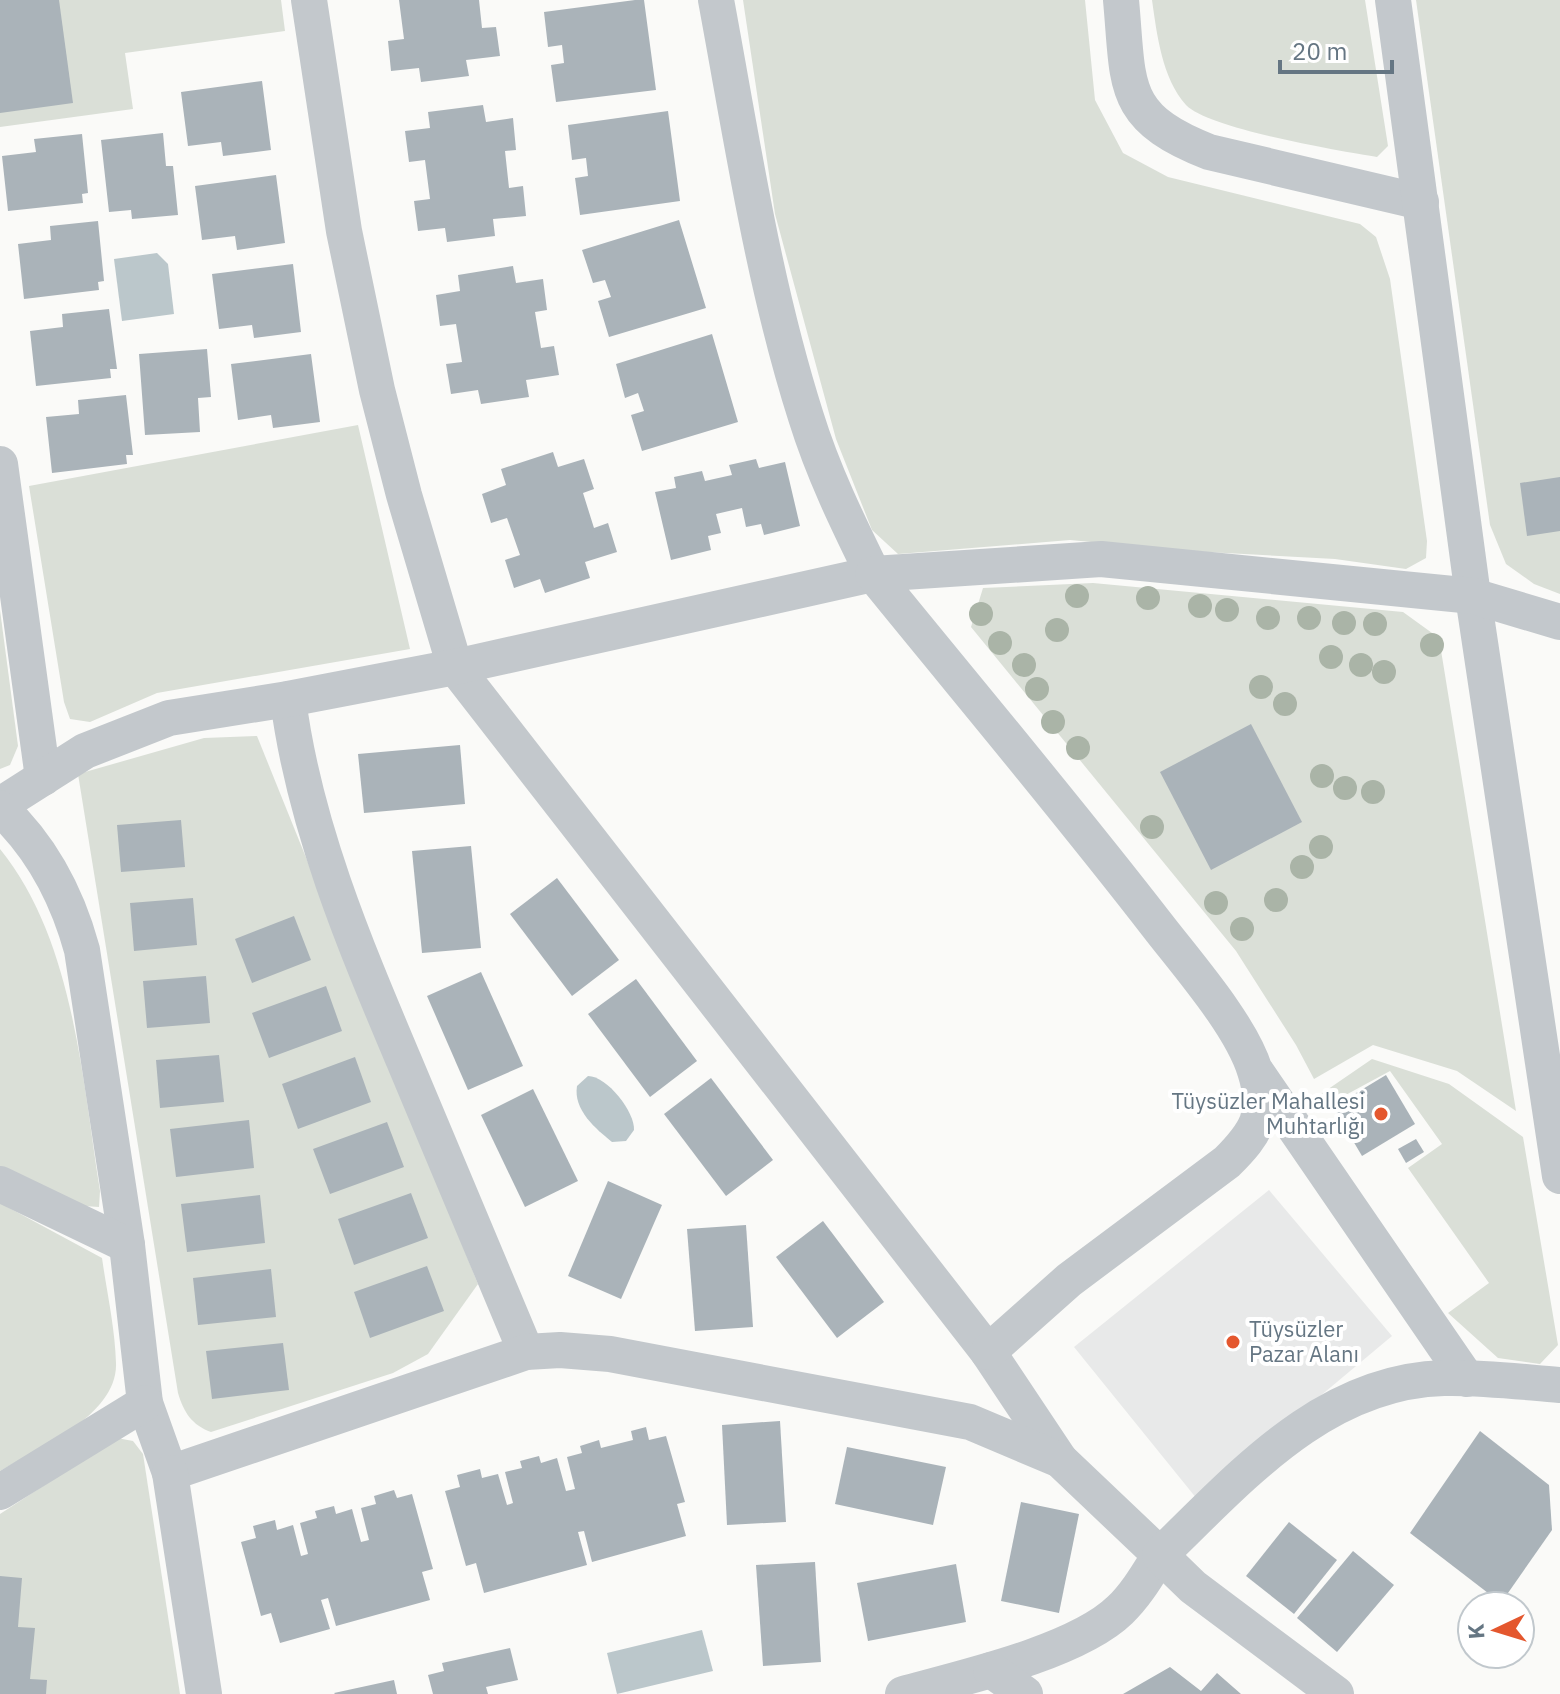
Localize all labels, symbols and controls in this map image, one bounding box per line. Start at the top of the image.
scale bar [1280,24,1392,74]
text: 20 m [1292,35,1347,67]
place label: Tüysüzler Mahallesi Muhtarlığı [1171,1086,1365,1140]
marker: Tüysüzler Mahallesi Muhtarlığı [1372,1105,1390,1123]
place label: Tüysüzler Pazar Alanı [1249,1314,1359,1368]
marker: Tüysüzler Pazar Alanı [1224,1333,1242,1351]
north arrow [1456,1590,1536,1670]
text: K [1461,1622,1491,1640]

